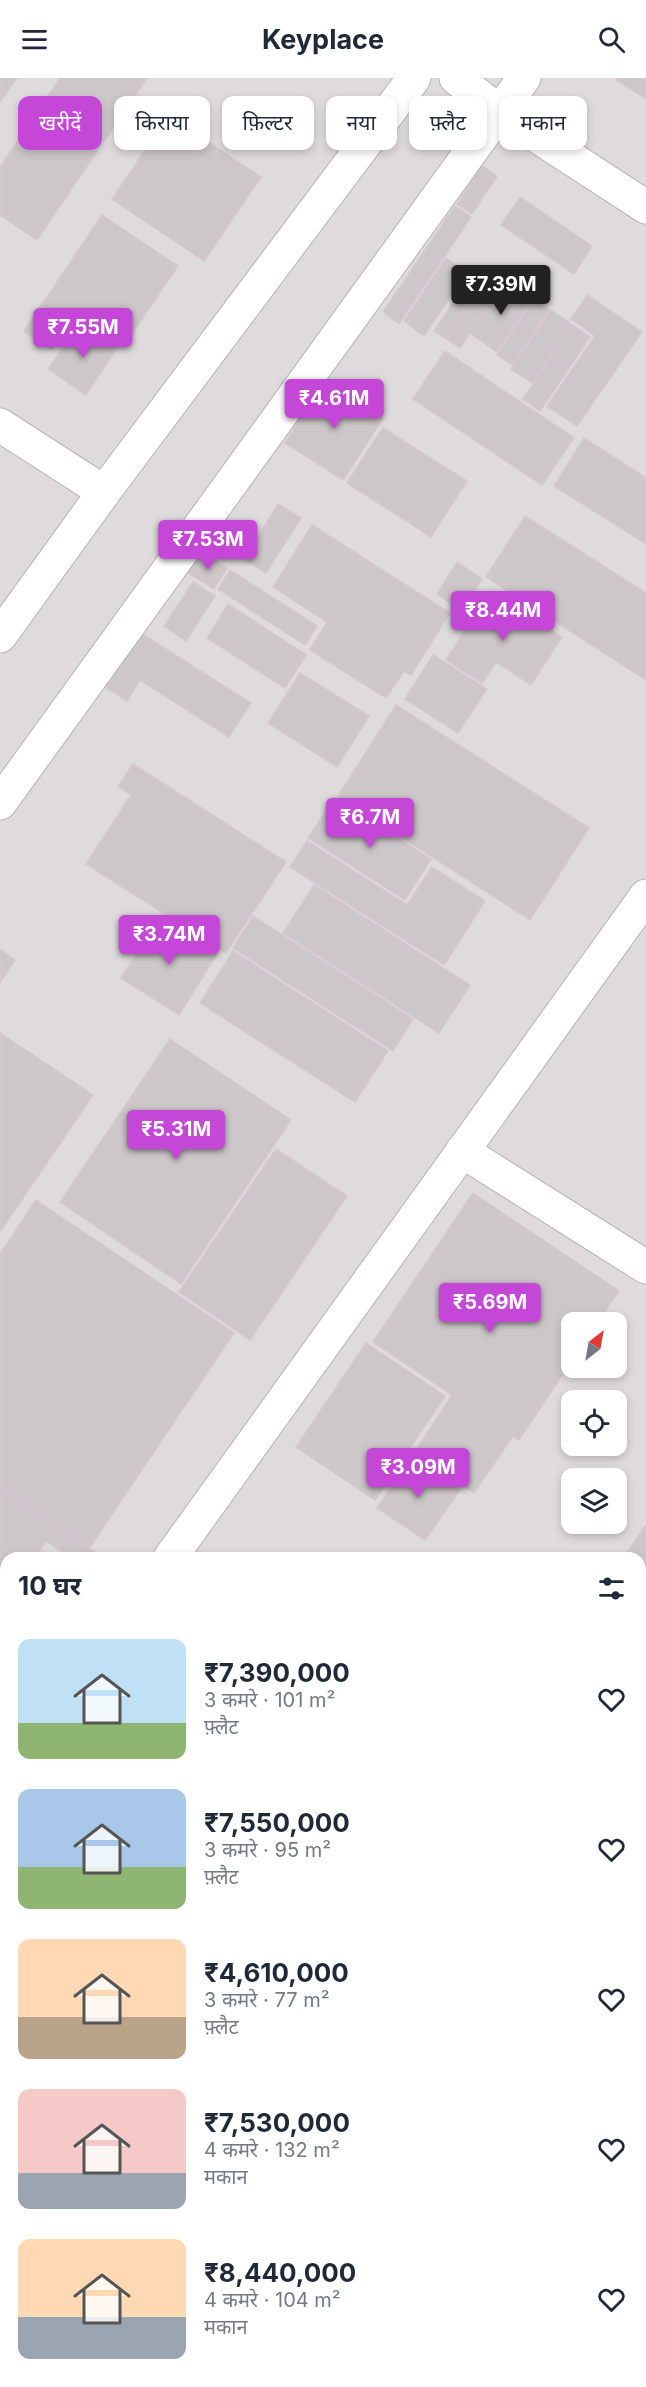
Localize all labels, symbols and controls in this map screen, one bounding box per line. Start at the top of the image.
icon: menu [18,23,51,56]
text: Keyplace [262,23,384,56]
icon: search [595,23,628,56]
chip: खरीदें [18,96,102,150]
chip: किराया [114,96,210,150]
chip: फ़िल्टर [222,96,314,150]
chip: नया [326,96,397,150]
chip: फ़्लैट [409,96,487,150]
chip: मकान [499,96,587,150]
pin: ₹7.39M [452,265,550,316]
text: ₹7.39M [465,272,537,296]
pin: ₹7.55M [34,308,132,359]
text: ₹7.55M [47,315,119,339]
pin: ₹4.61M [285,379,383,430]
text: ₹4.61M [299,386,369,410]
pin: ₹7.53M [159,520,257,571]
text: ₹7.53M [172,527,244,551]
pin: ₹8.44M [454,591,552,642]
text: ₹8.44M [465,598,541,622]
pin: ₹6.7M [328,798,412,849]
text: ₹6.7M [340,805,400,829]
pin: ₹3.74M [120,915,218,966]
text: ₹3.74M [133,922,205,946]
pin: ₹5.31M [127,1110,225,1161]
text: ₹5.31M [141,1117,211,1141]
pin: ₹5.69M [441,1283,539,1334]
text: ₹5.69M [453,1290,527,1314]
north arrow [561,1312,627,1378]
map controls [561,1312,627,1534]
button: locate [561,1390,627,1456]
pin: ₹3.09M [369,1448,467,1499]
text: ₹3.09M [380,1455,456,1479]
button: layers [561,1468,627,1534]
text: 10 घर [18,1570,81,1601]
icon: filters [595,1572,628,1605]
text: ₹7,390,000 [204,1657,350,1688]
icon: home [66,1663,138,1735]
icon: heart [595,1683,628,1716]
text: 3 कमरे · 101 m² [204,1688,335,1712]
text: फ़्लैट [204,1715,239,1739]
text: ₹7,550,000 [204,1807,350,1838]
icon: home [66,1813,138,1885]
icon: heart [595,1833,628,1866]
text: 3 कमरे · 95 m² [204,1838,331,1862]
text: फ़्लैट [204,1865,239,1889]
text: ₹4,610,000 [204,1957,349,1988]
icon: home [66,1963,138,2035]
icon: heart [595,1983,628,2016]
text: 3 कमरे · 77 m² [204,1988,330,2012]
text: फ़्लैट [204,2015,239,2039]
text: ₹7,530,000 [204,2107,350,2138]
icon: home [66,2113,138,2185]
icon: heart [595,2133,628,2166]
text: 4 कमरे · 132 m² [204,2138,340,2162]
text: मकान [204,2165,248,2189]
text: ₹8,440,000 [204,2257,356,2288]
icon: home [66,2263,138,2335]
icon: heart [595,2283,628,2316]
text: 4 कमरे · 104 m² [204,2288,341,2312]
text: मकान [204,2315,248,2339]

